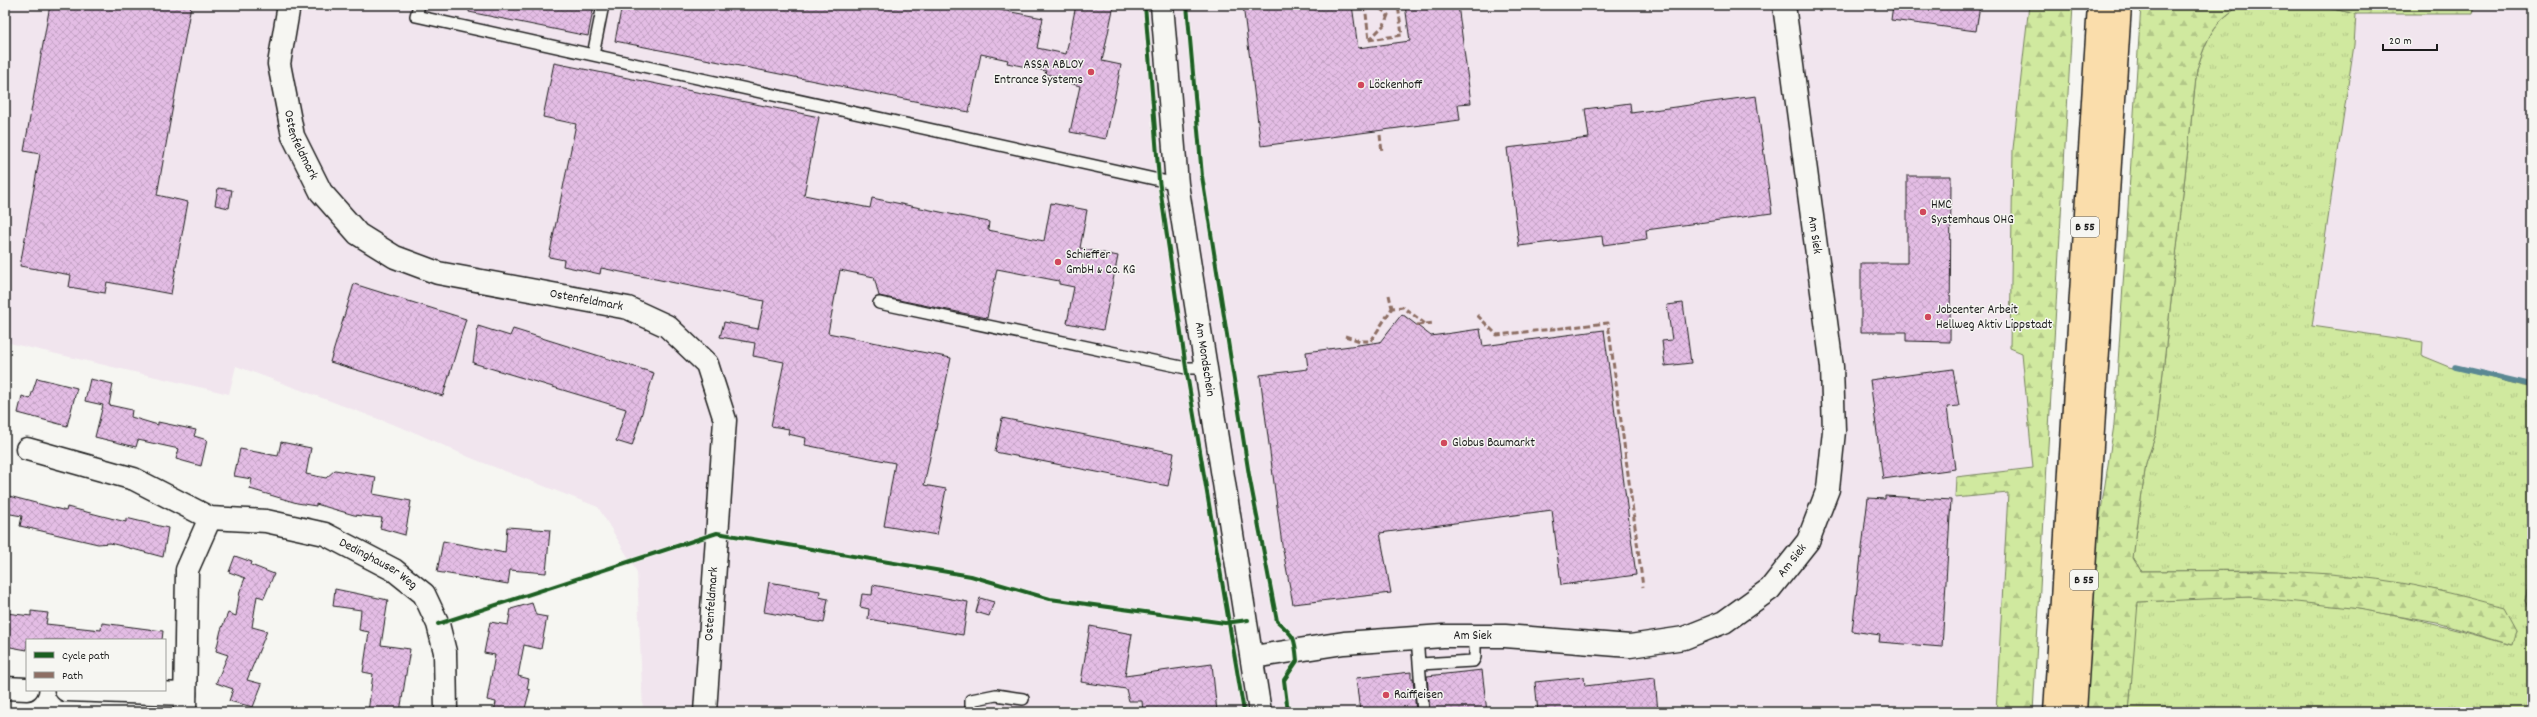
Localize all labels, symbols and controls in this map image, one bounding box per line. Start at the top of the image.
scale bar [2383,26,2437,52]
text: 20 m [2389,33,2412,50]
place label: ASSA ABLOY Entrance Systems [994,56,1084,90]
marker: ASSA ABLOY Entrance Systems [1086,67,1096,77]
place label: Löckenhoff [1369,76,1423,95]
marker: Löckenhoff [1356,80,1366,90]
street label: Ostenfeldmark [279,108,323,183]
place label: HMC Systemhaus OHG [1931,196,2014,230]
marker: HMC Systemhaus OHG [1918,207,1928,217]
street label: Am Siek [1802,215,1826,255]
road number: B 55 [2071,217,2099,237]
place label: Schieffer GmbH & Co. KG [1066,246,1135,280]
marker: Schieffer GmbH & Co. KG [1053,257,1063,267]
street label: Ostenfeldmark [548,284,625,316]
place label: Jobcenter Arbeit Hellweg Aktiv Lippstadt [1936,301,2052,335]
marker: Jobcenter Arbeit Hellweg Aktiv Lippstadt [1923,312,1933,322]
street label: Am Mondschein [1189,320,1220,398]
place label: Globus Baumarkt [1452,434,1535,453]
marker: Globus Baumarkt [1439,438,1449,448]
street label: Dedinghauser Weg [336,533,421,595]
street label: Am Siek [1773,540,1812,582]
street label: Ostenfeldmark [700,566,724,642]
road number: B 55 [2070,570,2098,590]
street label: Am Siek [1454,627,1492,646]
legend [26,639,166,691]
text: Cycle path [62,648,110,665]
text: Path [62,668,83,685]
place label: Raiffeisen [1394,686,1443,705]
marker: Raiffeisen [1381,690,1391,700]

